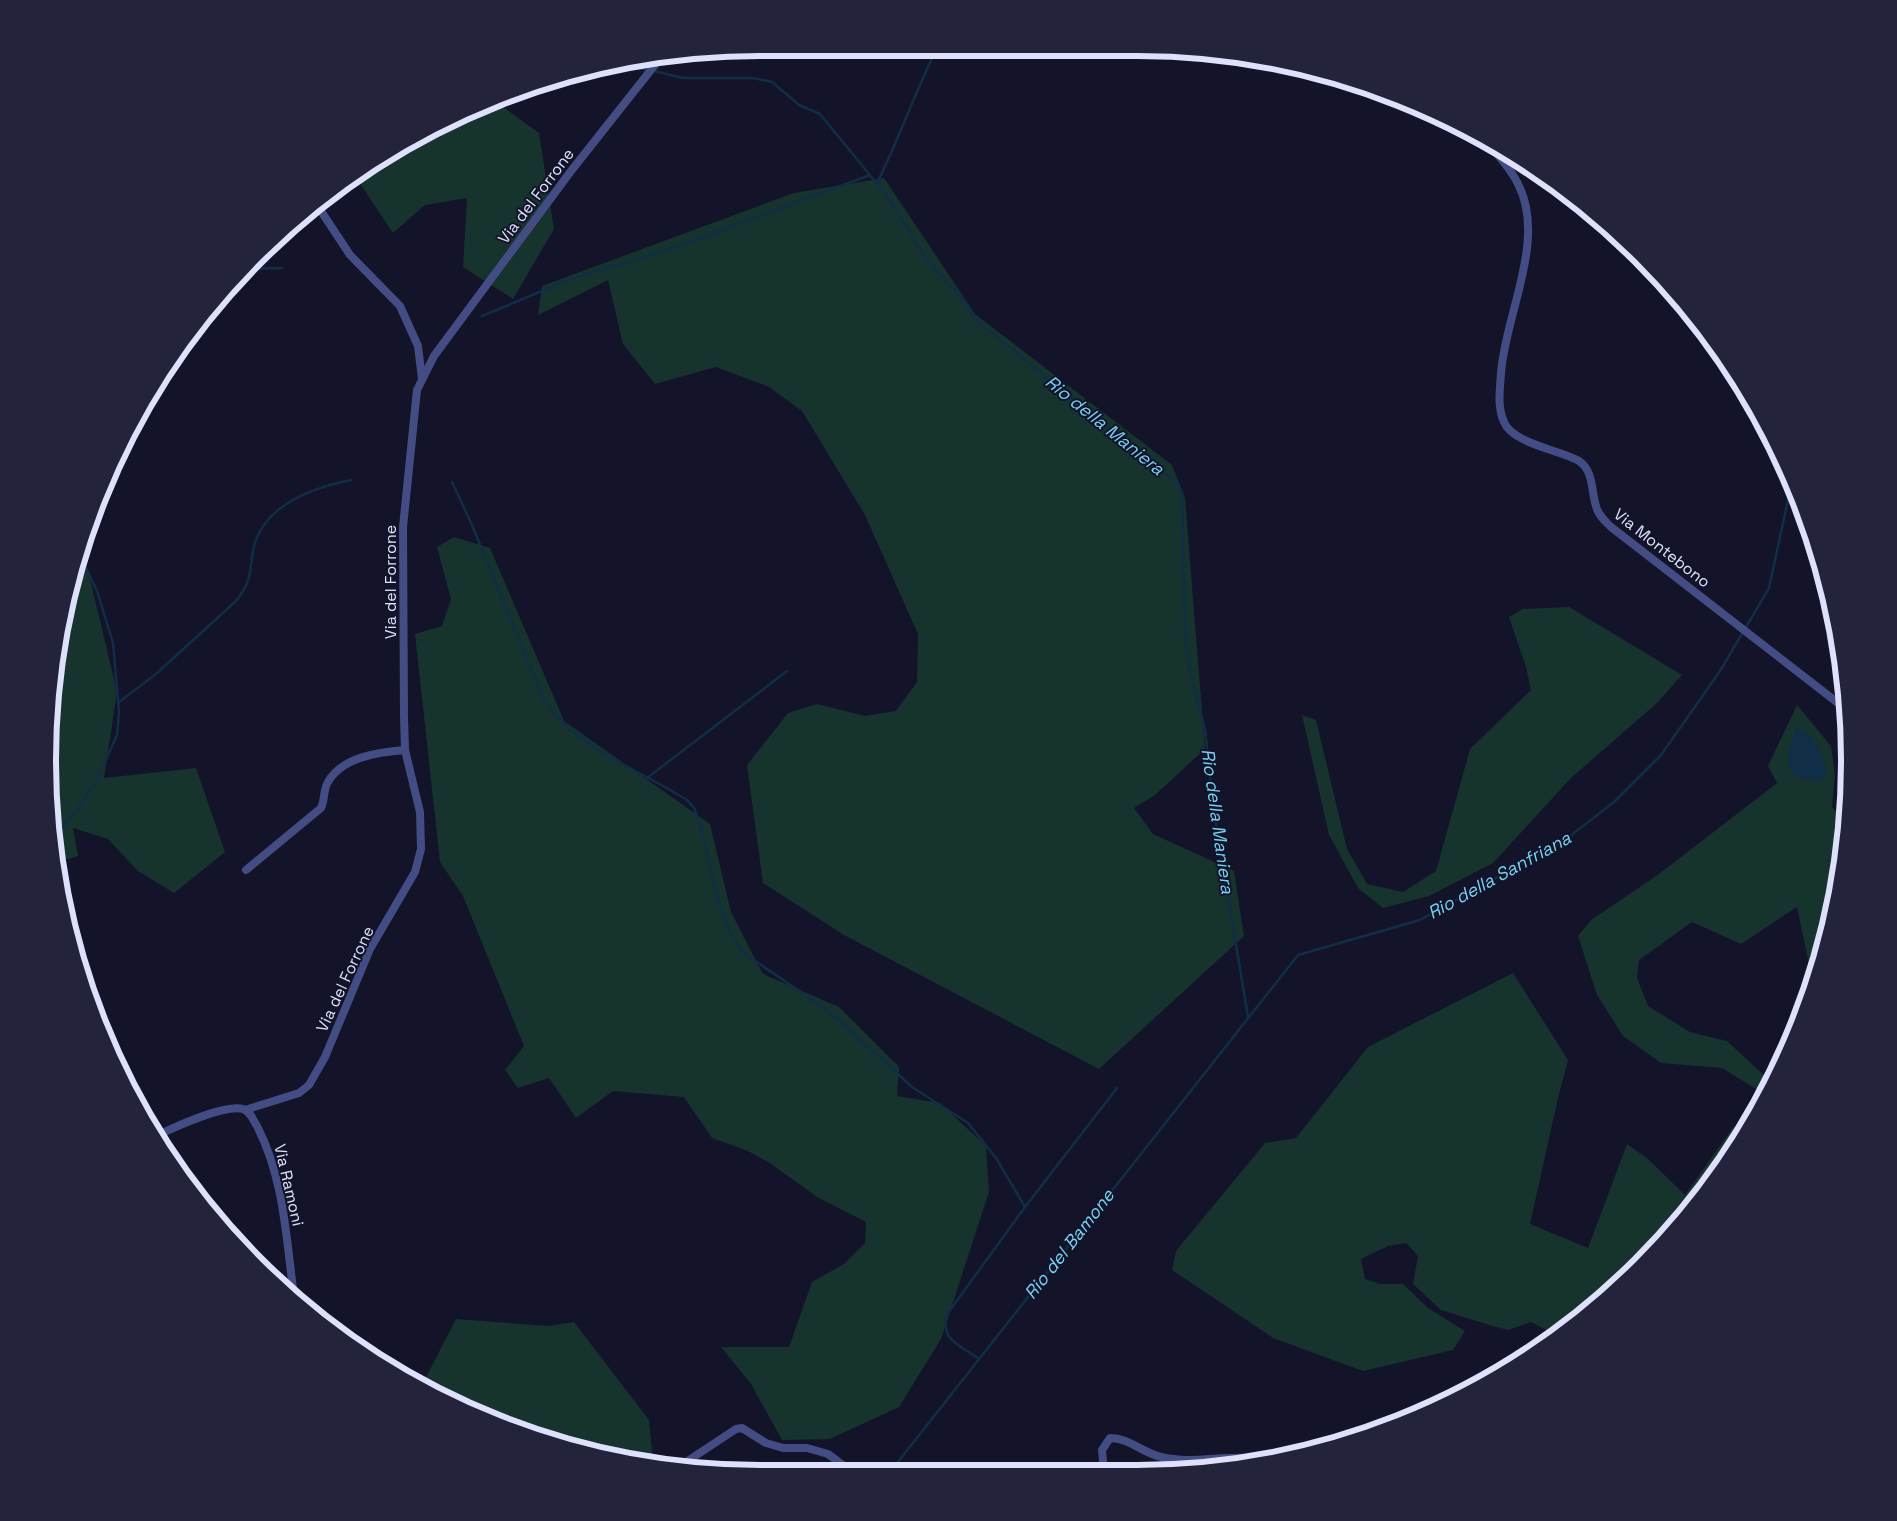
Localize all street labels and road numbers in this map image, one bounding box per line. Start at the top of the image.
street label: Via del Forrone [493,144,579,248]
street label: Via Montebono [1609,504,1715,592]
street label: Via del Forrone [380,525,401,639]
street label: Via del Forrone [311,923,379,1035]
street label: Via Ramoni [269,1142,309,1228]

